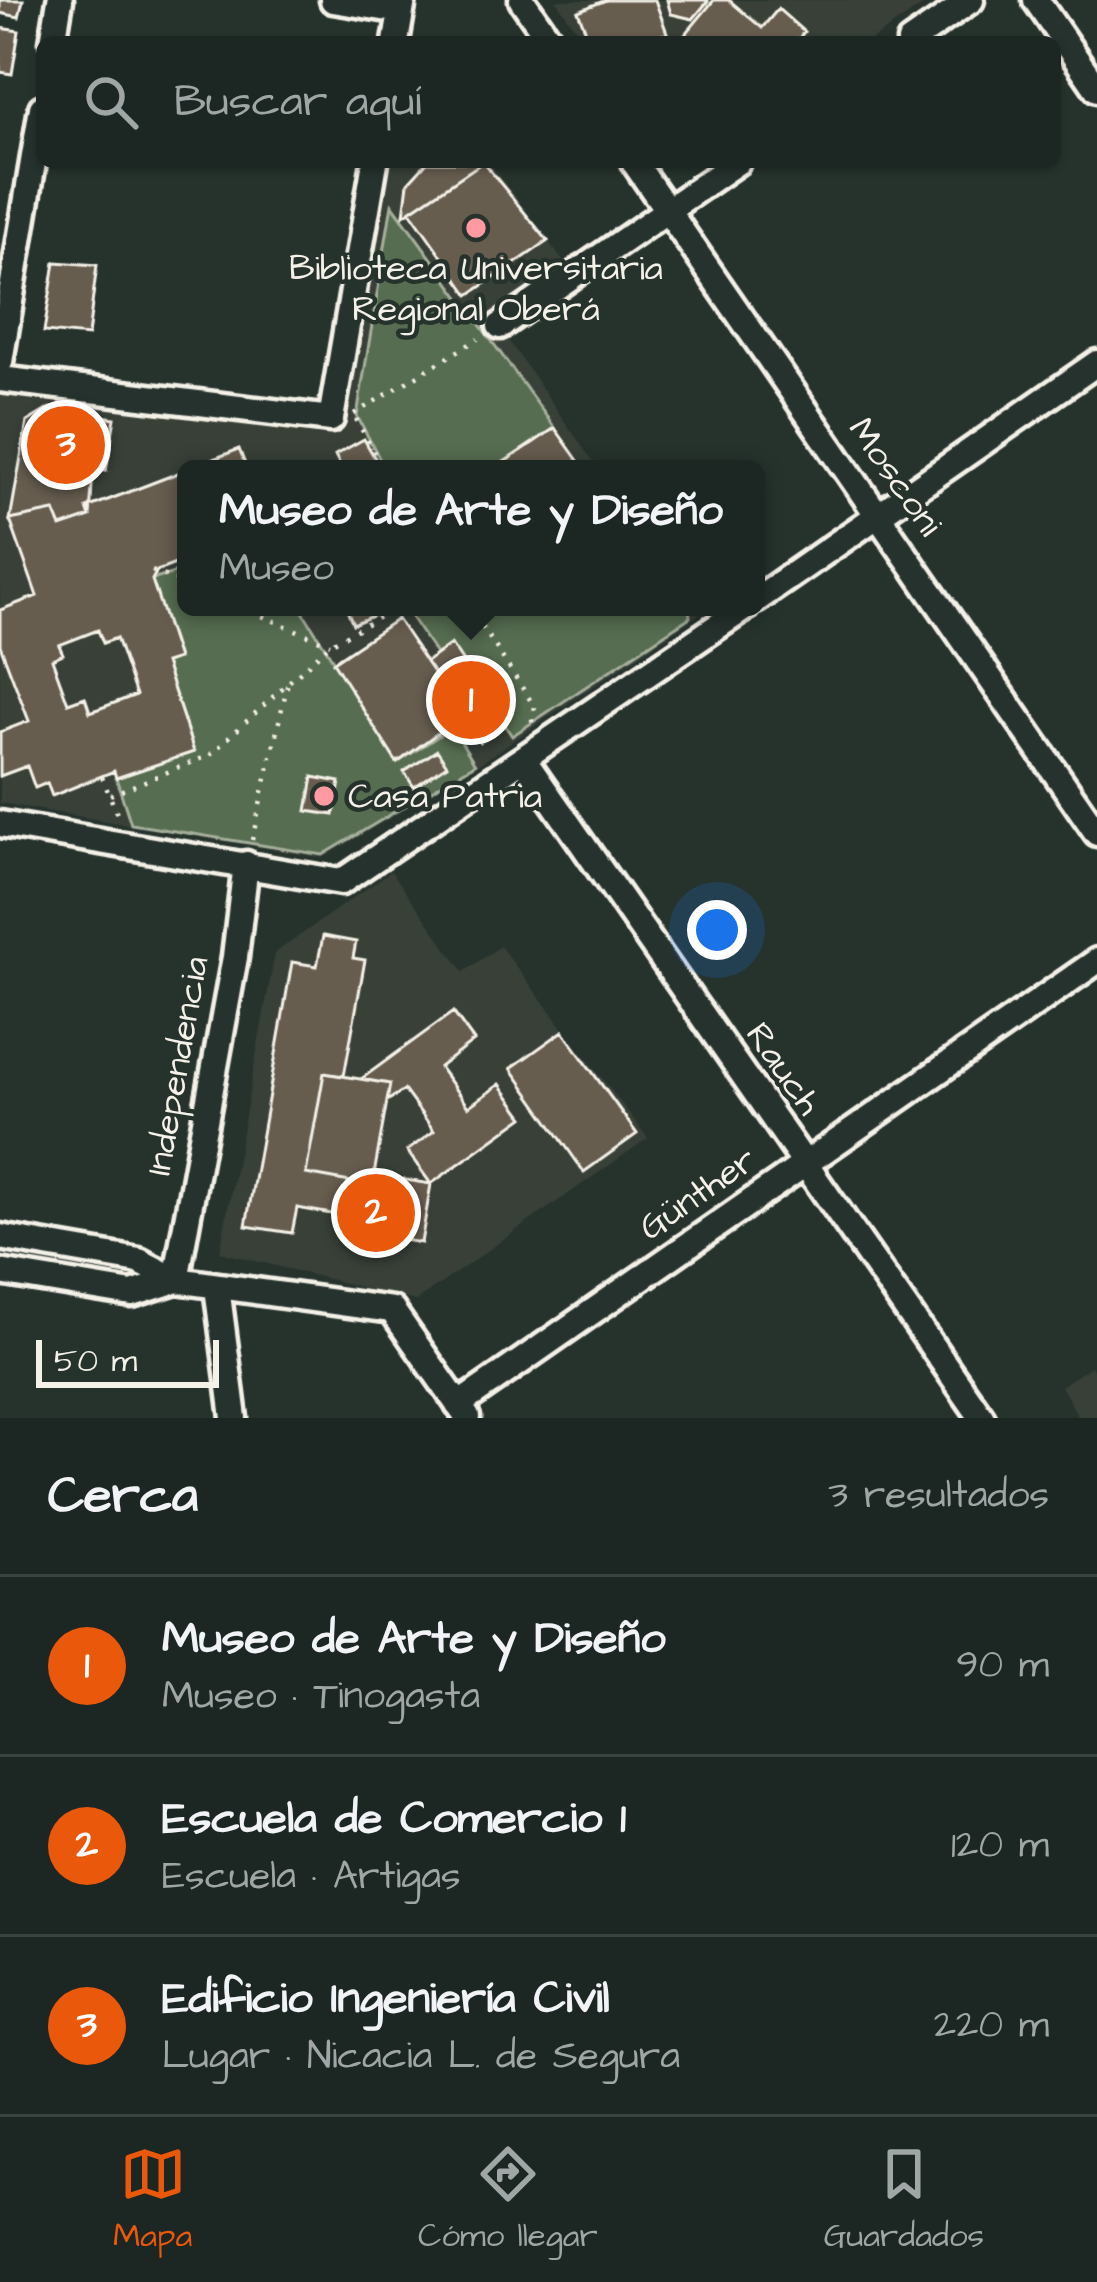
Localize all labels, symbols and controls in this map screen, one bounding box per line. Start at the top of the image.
search box [36,36,1061,168]
icon: search [78,69,144,135]
text: Buscar aquí [174,71,421,133]
marker: Biblioteca Universitaria Regional Oberá [463,215,489,241]
place label: Biblioteca Universitaria Regional Oberá [289,243,663,336]
pin: 3 [27,400,105,490]
street label: Mosconi [836,407,954,547]
popup [177,460,765,616]
text: Museo de Arte y Diseño [219,480,723,542]
text: Museo [219,542,334,596]
pin: 1 [432,655,510,745]
place label: Casa Patria [348,771,542,822]
marker: Casa Patria [311,783,337,809]
your location [687,900,747,960]
street label: Independencia [134,953,222,1179]
street label: Rauch [733,1012,833,1126]
street label: Günther [629,1135,767,1253]
pin: 2 [337,1168,415,1258]
scale bar [36,1334,219,1387]
text: 50 m [54,1338,137,1384]
text: Cerca [48,1461,198,1532]
text: 3 resultados [828,1469,1049,1523]
text: Museo de Arte y Diseño [162,1608,665,1670]
text: 1 [85,1639,90,1693]
text: 90 m [956,1639,1049,1693]
text: Museo · Tinogasta [162,1670,480,1724]
text: Escuela de Comercio 1 [162,1788,626,1850]
text: 2 [76,1819,98,1873]
text: 120 m [951,1819,1049,1873]
text: Escuela · Artigas [162,1850,461,1904]
text: Edificio Ingeniería Civil [162,1968,610,2030]
text: 3 [77,1999,97,2053]
text: 220 m [934,1999,1049,2053]
text: Lugar · Nicacia L. de Segura [162,2030,680,2084]
tab: Mapa [113,2141,192,2259]
tab: Cómo llegar [418,2141,598,2259]
tab: Guardados [824,2141,984,2259]

